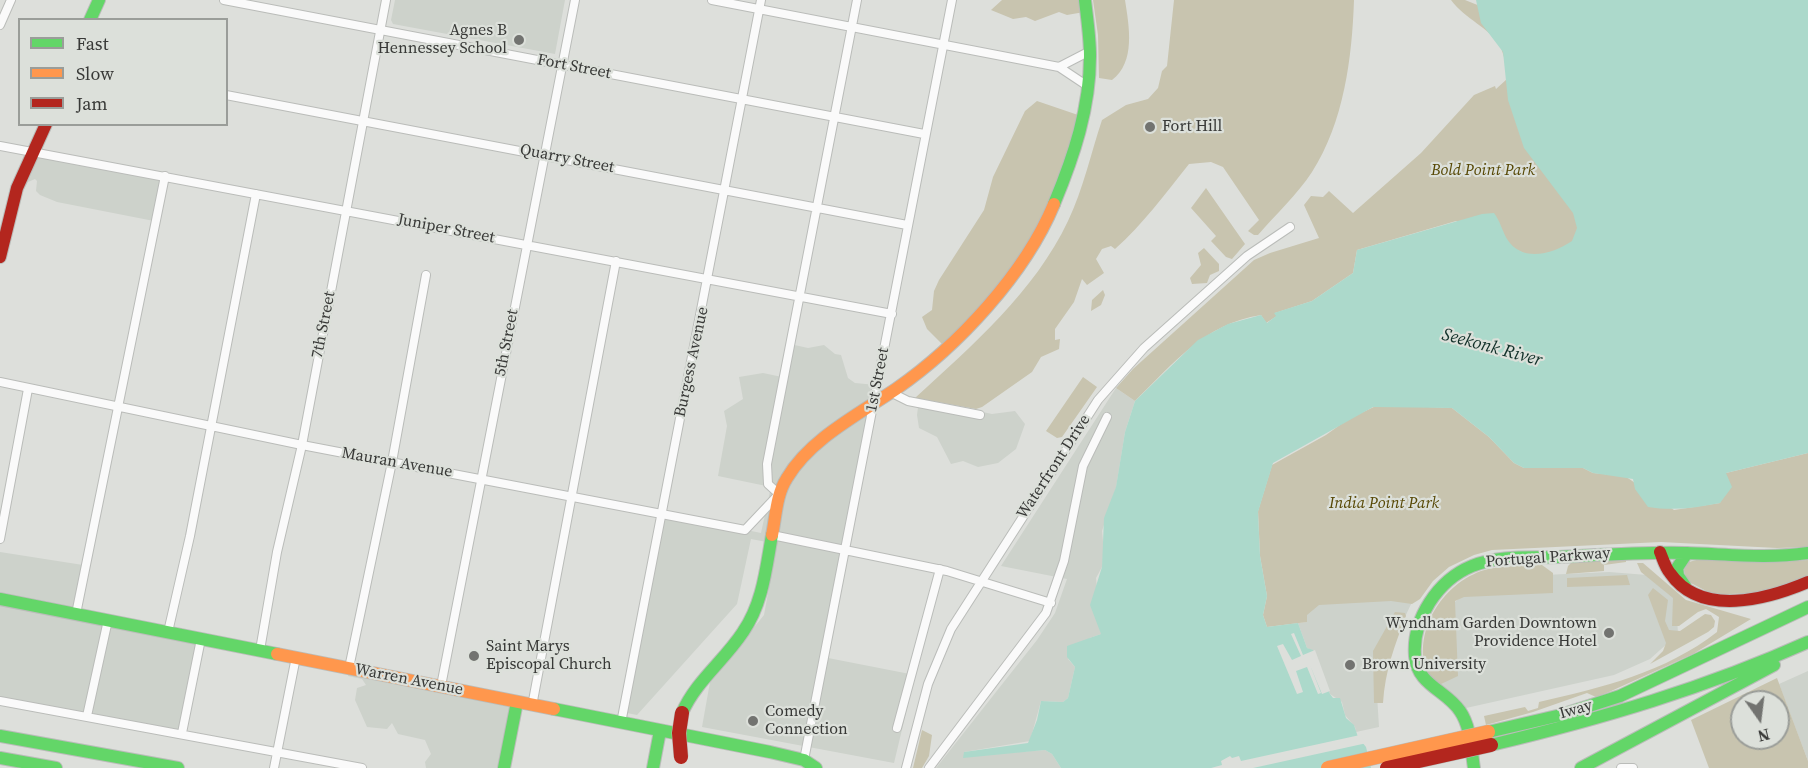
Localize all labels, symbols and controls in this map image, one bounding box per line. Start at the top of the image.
legend [18,18,228,126]
place label: Agnes B Hennessey School [378,21,507,59]
text: Fast [76,31,109,56]
marker: Agnes B Hennessey School [512,33,526,47]
street label: Fort Street [535,50,613,84]
text: Slow [76,61,114,86]
text: Jam [76,91,108,116]
place label: Fort Hill [1162,117,1222,137]
marker: Fort Hill [1143,120,1157,134]
street label: Quarry Street [518,140,616,178]
park label: Bold Point Park [1431,161,1535,181]
street label: Juniper Street [396,210,496,248]
street label: 7th Street [308,290,340,360]
street label: Burgess Avenue [671,305,713,419]
street label: 5th Street [491,308,523,378]
water label: Seekonk River [1439,324,1545,372]
street label: 1st Street [862,346,894,414]
street label: Waterfront Drive [1013,411,1095,523]
street label: Mauran Avenue [340,444,454,482]
park label: India Point Park [1329,494,1439,514]
street label: Portugal Parkway [1485,544,1611,572]
place label: Wyndham Garden Downtown Providence Hotel [1385,614,1597,652]
marker: Wyndham Garden Downtown Providence Hotel [1602,626,1616,640]
place label: Saint Marys Episcopal Church [486,637,612,675]
marker: Saint Marys Episcopal Church [467,649,481,663]
place label: Brown University [1362,655,1486,675]
marker: Brown University [1343,658,1357,672]
street label: Warren Avenue [353,660,465,700]
north arrow [1730,690,1790,750]
street label: Iway [1557,696,1595,724]
place label: Comedy Connection [765,702,848,740]
marker: Comedy Connection [746,714,760,728]
text: N [1756,723,1772,748]

